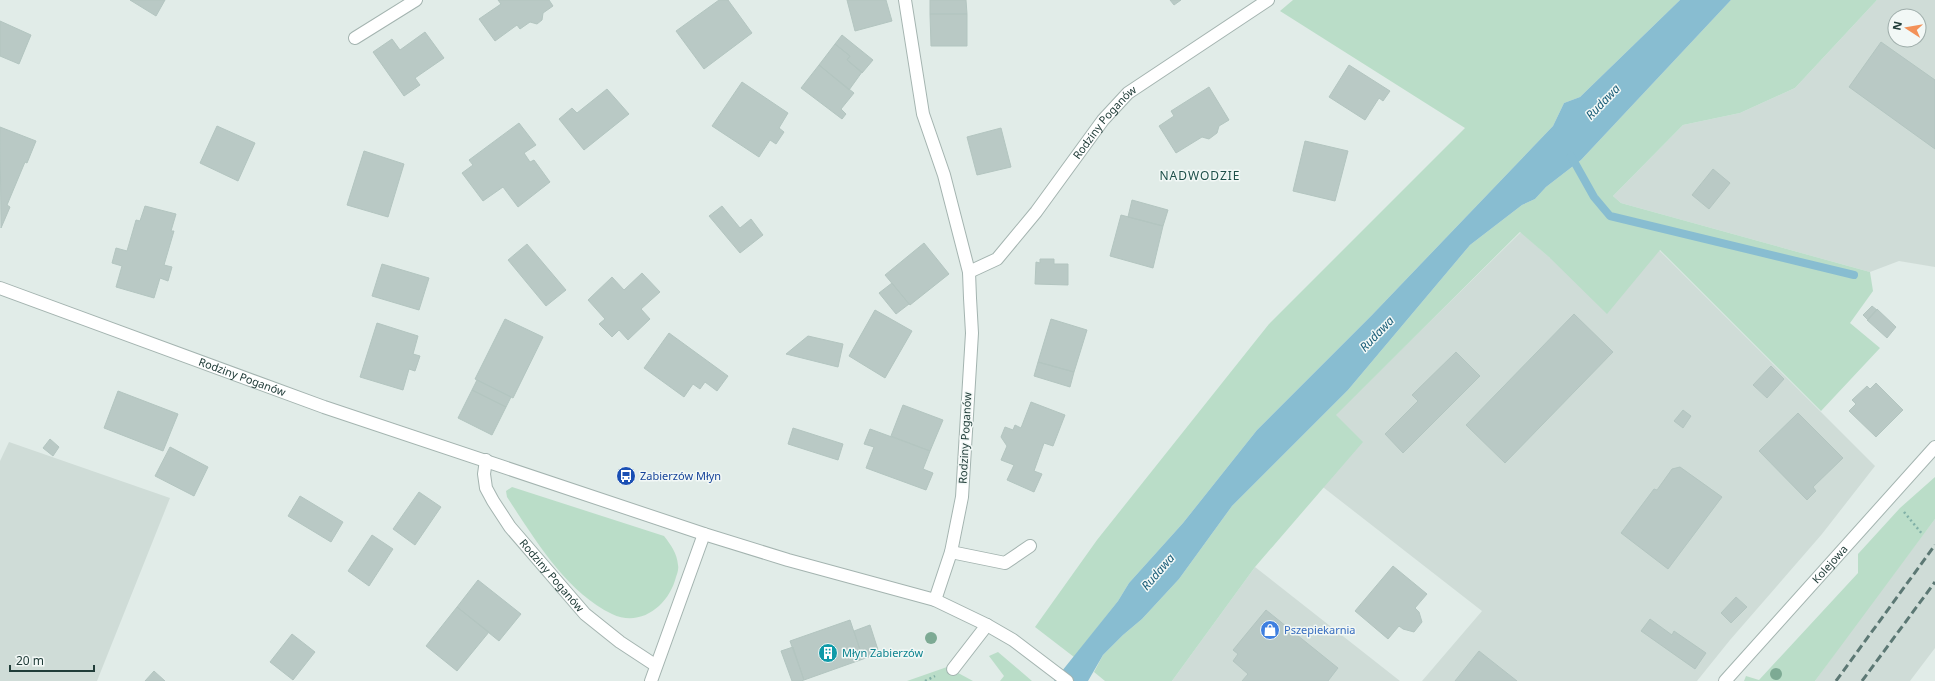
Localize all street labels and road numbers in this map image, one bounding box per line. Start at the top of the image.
street label: Rodziny Poganów [1069,82,1139,162]
street label: Rodziny Poganów [197,354,288,399]
street label: Rodziny Poganów [955,391,974,484]
street label: Rodziny Poganów [516,535,588,615]
street label: Kolejowa [1808,541,1851,586]

